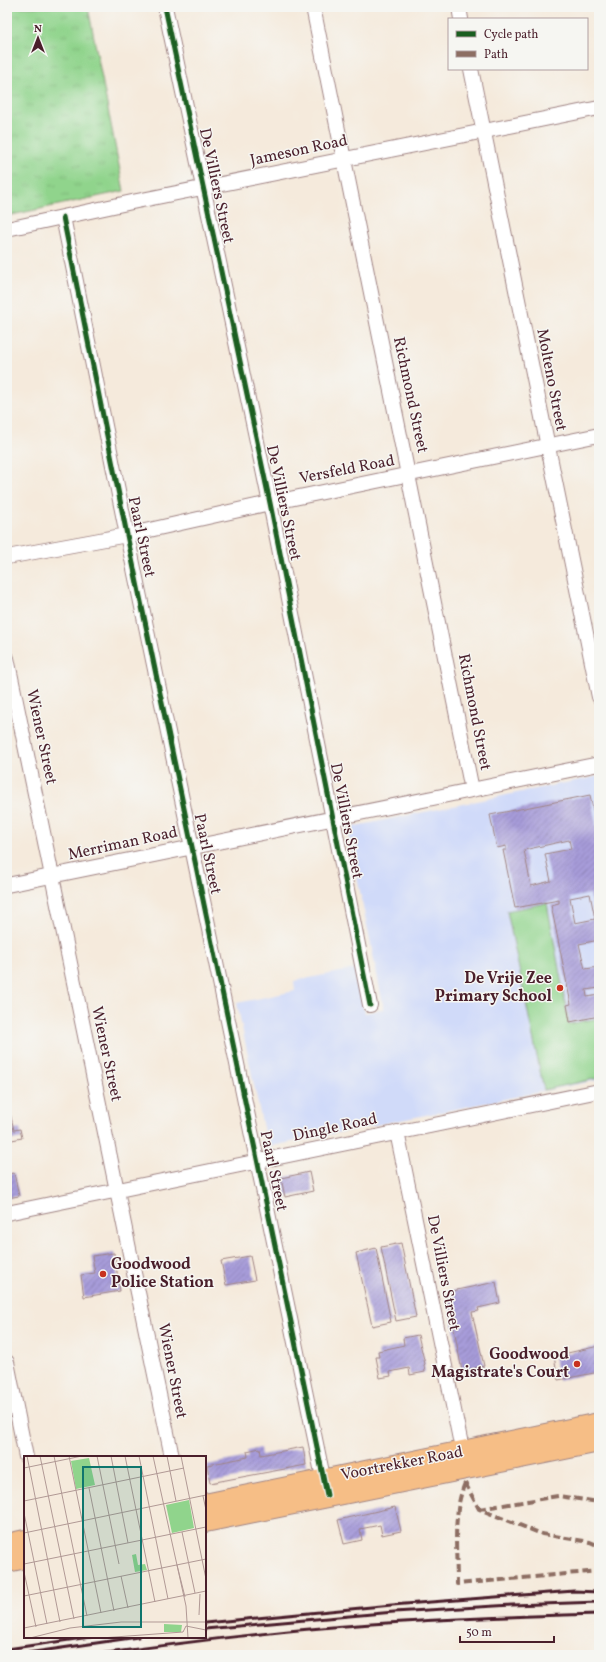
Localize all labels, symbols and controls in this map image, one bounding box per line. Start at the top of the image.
north arrow [18,18,58,58]
legend [448,18,588,70]
text: N [34,22,42,37]
text: Cycle path [484,27,539,43]
text: Path [484,47,508,63]
street label: De Villiers Street [193,126,239,246]
street label: Jameson Road [248,130,350,172]
street label: Molteno Street [530,327,572,433]
street label: Richmond Street [387,335,433,456]
street label: De Villiers Street [260,443,306,563]
street label: Versfeld Road [297,450,397,490]
street label: Paarl Street [122,495,160,580]
street label: Richmond Street [452,652,496,773]
street label: Wiener Street [20,687,62,787]
street label: De Villiers Street [324,761,368,881]
street label: Paarl Street [188,812,226,897]
street label: Merriman Road [66,822,180,866]
place label: De Vrije Zee Primary School [435,968,553,1008]
marker: De Vrije Zee Primary School [555,983,565,993]
street label: Wiener Street [85,1004,127,1104]
street label: Dingle Road [291,1108,379,1148]
street label: Paarl Street [254,1129,292,1214]
street label: De Villiers Street [421,1213,465,1333]
place label: Goodwood Police Station [111,1254,215,1294]
marker: Goodwood Police Station [98,1269,108,1279]
street label: Wiener Street [152,1321,192,1421]
place label: Goodwood Magistrate's Court [431,1344,569,1384]
marker: Goodwood Magistrate's Court [572,1359,582,1369]
street label: Voortrekker Road [339,1441,465,1487]
inset map [24,1456,206,1638]
scale bar [460,1618,554,1644]
text: 50 m [466,1625,492,1641]

